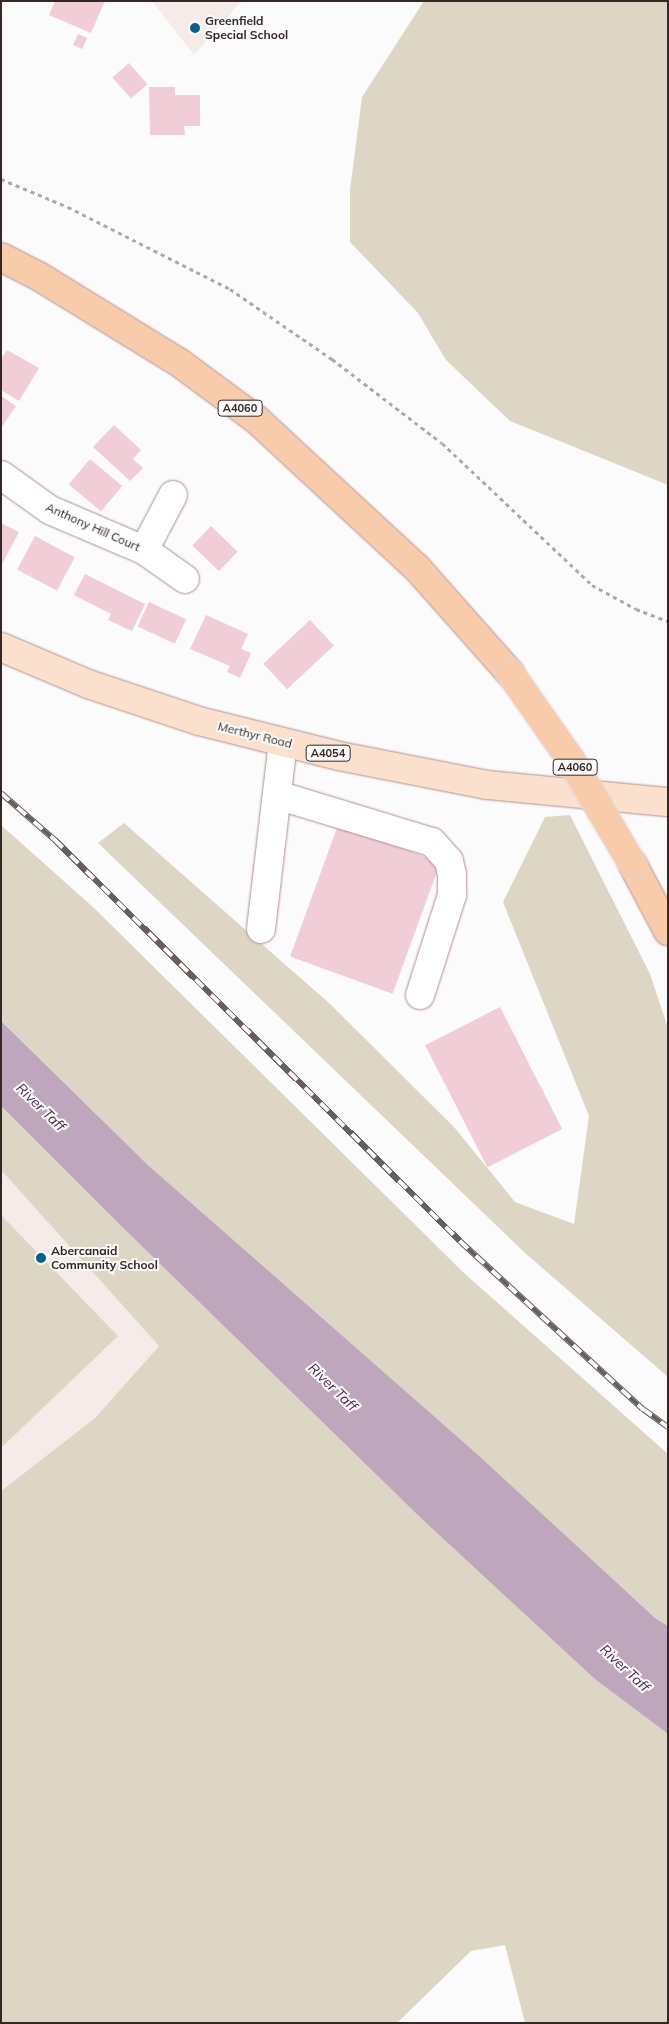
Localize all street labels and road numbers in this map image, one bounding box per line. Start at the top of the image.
road number: A4060 [218,399,262,416]
street label: Anthony Hill Court [44,500,142,554]
street label: Merthyr Road [216,719,294,751]
road number: A4054 [306,744,350,761]
road number: A4060 [552,759,598,776]

